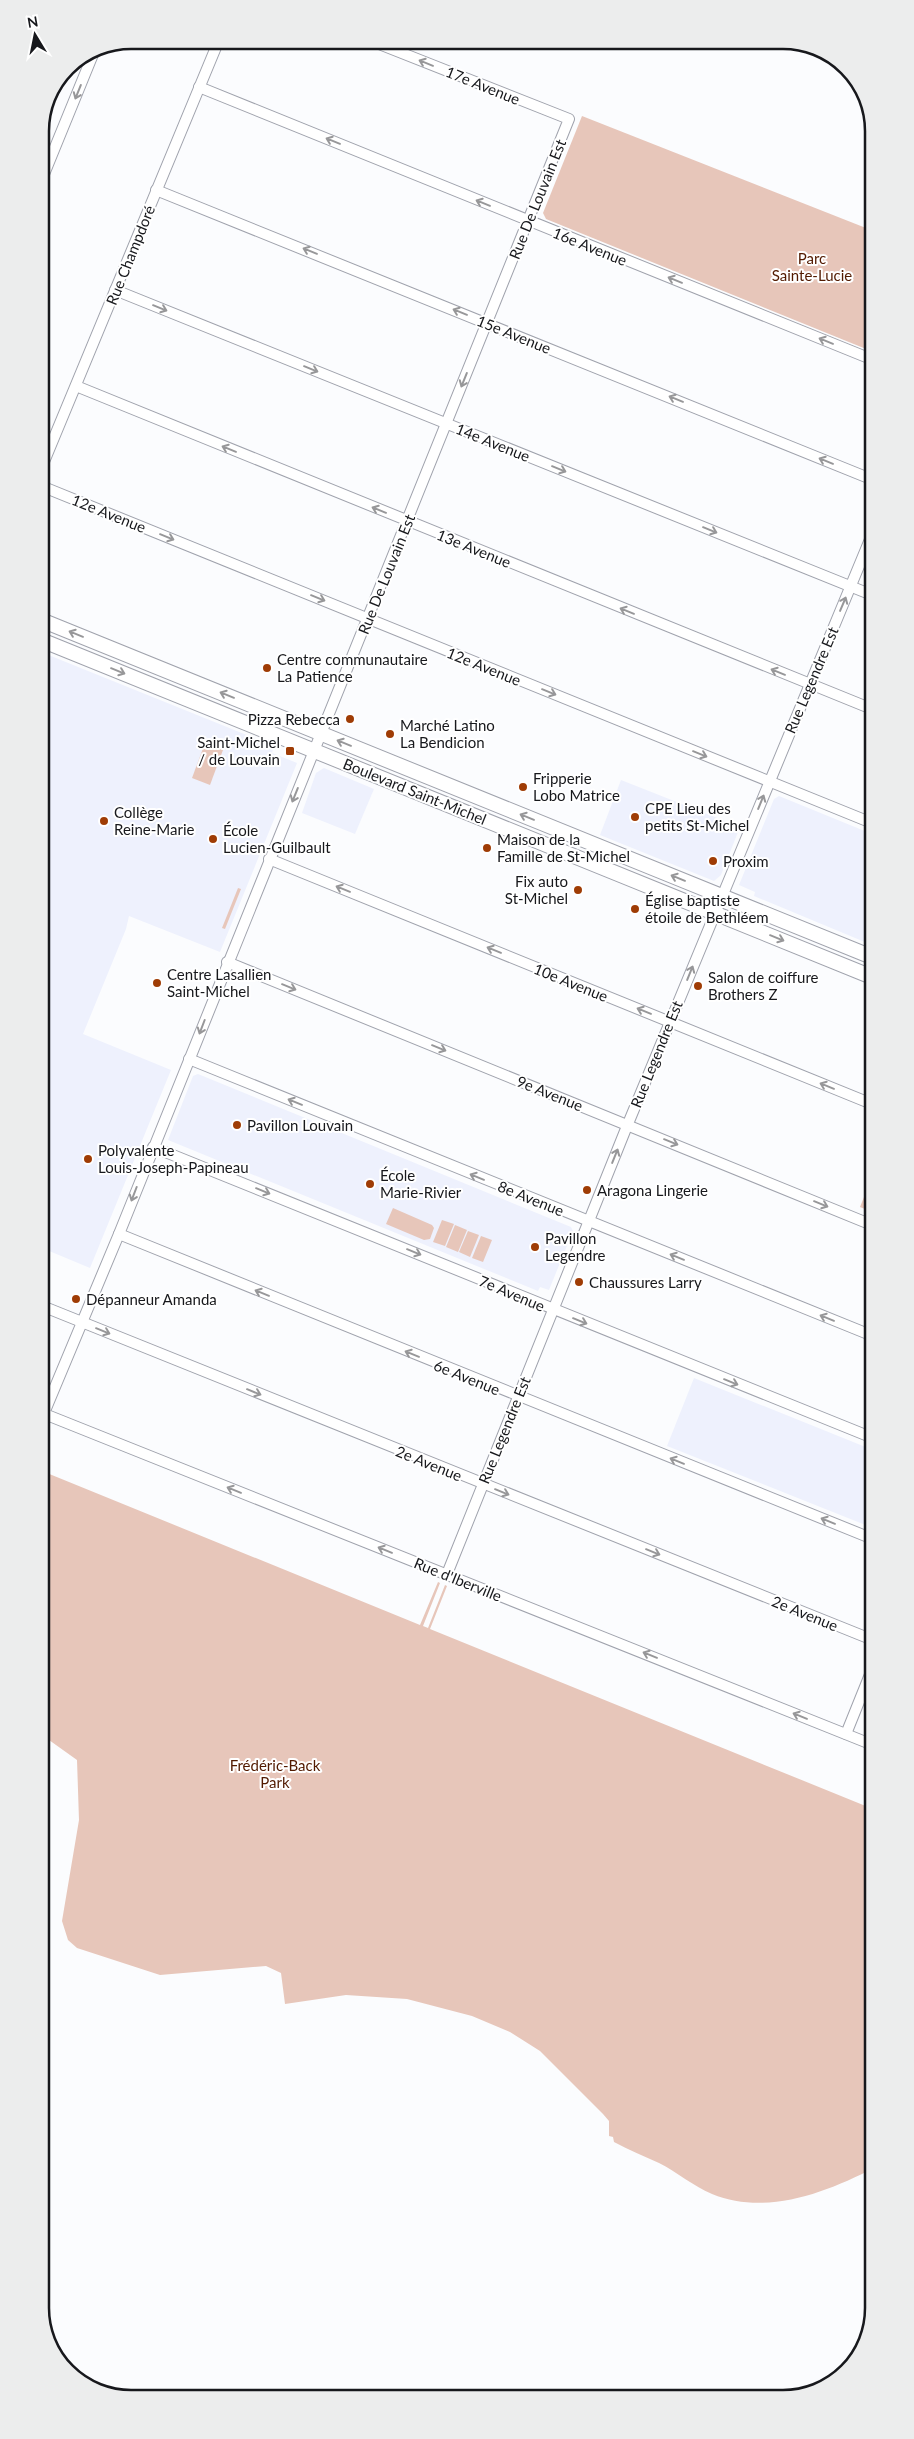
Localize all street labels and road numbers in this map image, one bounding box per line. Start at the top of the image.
street label: 17e Avenue [443,62,523,108]
street label: Rue De Louvain Est [505,136,569,262]
street label: Rue Champdoré [102,203,158,307]
street label: 16e Avenue [550,223,630,269]
street label: 15e Avenue [474,311,554,357]
street label: 14e Avenue [453,419,533,465]
street label: 12e Avenue [69,490,149,536]
street label: Rue De Louvain Est [354,511,418,637]
street label: 13e Avenue [434,525,514,571]
street label: Rue Legendre Est [780,623,842,736]
street label: 12e Avenue [444,643,524,689]
street label: Boulevard Saint-Michel [341,754,489,828]
street label: 10e Avenue [531,959,611,1005]
street label: Rue Legendre Est [626,997,686,1110]
street label: 9e Avenue [514,1072,586,1114]
street label: 8e Avenue [495,1177,567,1219]
street label: 7e Avenue [476,1271,548,1315]
street label: 6e Avenue [431,1356,503,1398]
street label: Rue Legendre Est [474,1373,534,1486]
street label: 2e Avenue [393,1442,465,1484]
street label: Rue d'Iberville [412,1553,504,1605]
street label: 2e Avenue [769,1592,841,1634]

